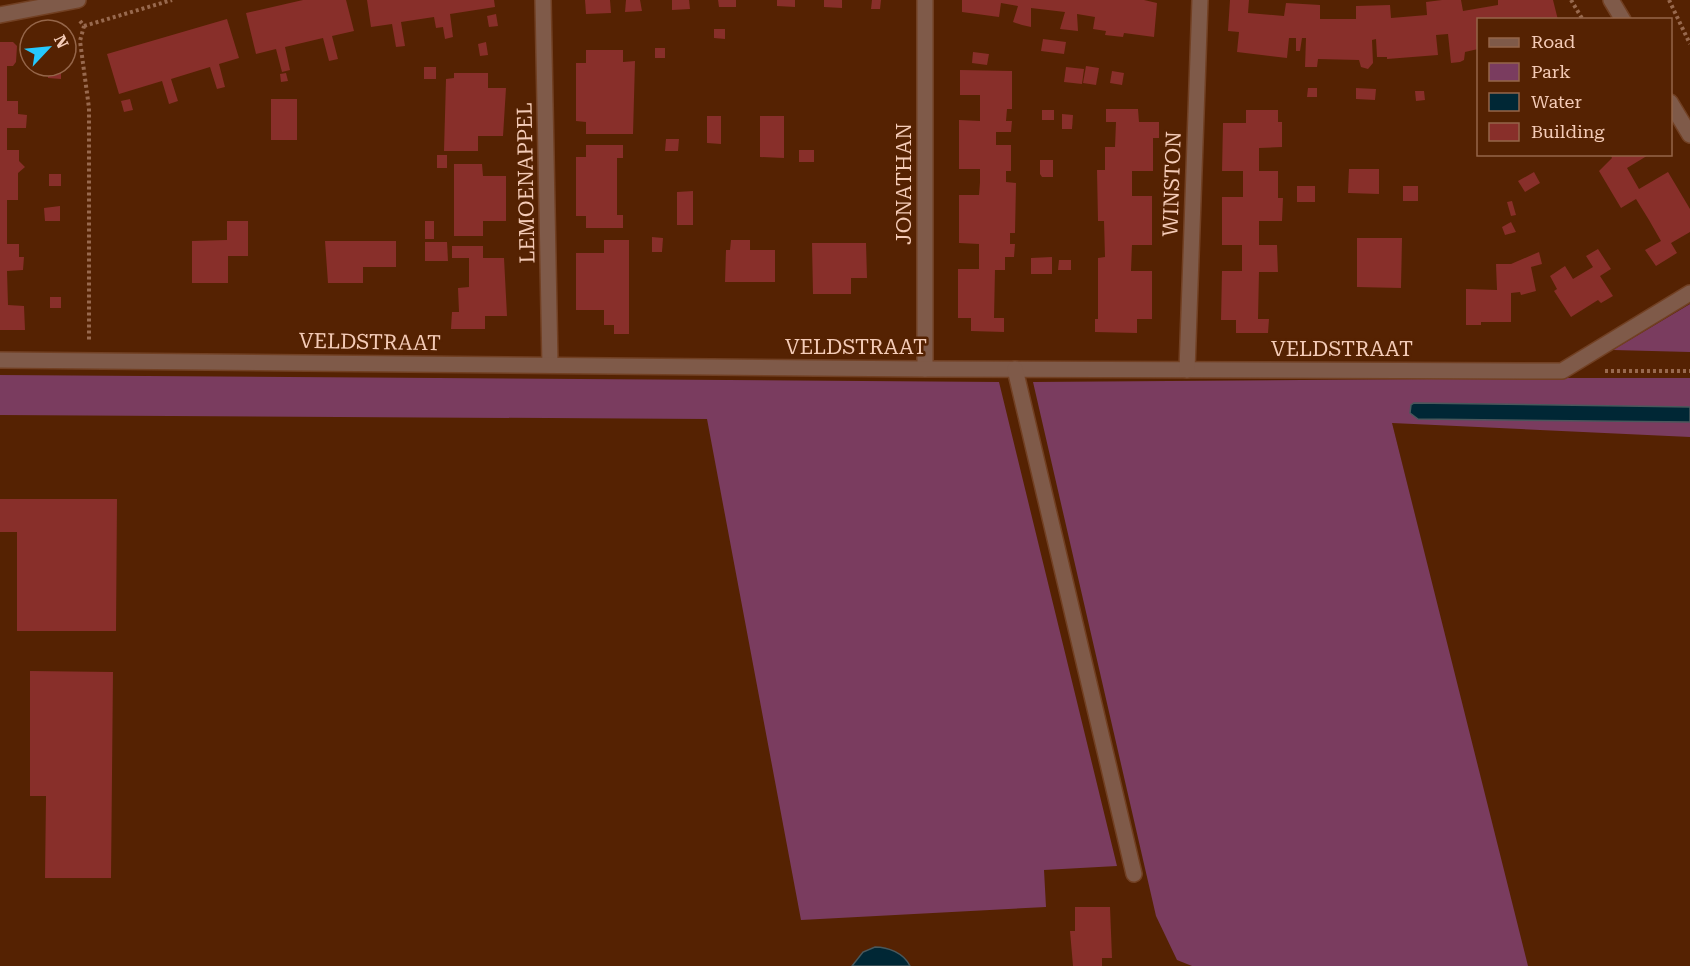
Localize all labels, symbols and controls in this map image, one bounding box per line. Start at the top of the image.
north arrow [18,18,78,78]
legend [1477,18,1672,156]
text: Road [1531,31,1576,52]
text: N [50,32,72,51]
text: Park [1531,61,1571,82]
text: Water [1531,91,1582,112]
street label: LEMOENAPPEL [513,102,539,264]
text: Building [1531,121,1605,142]
street label: JONATHAN [892,123,916,245]
street label: WINSTON [1158,131,1186,237]
street label: VELDSTRAAT [299,329,441,355]
street label: VELDSTRAAT [785,335,927,359]
street label: VELDSTRAAT [1271,337,1413,361]

